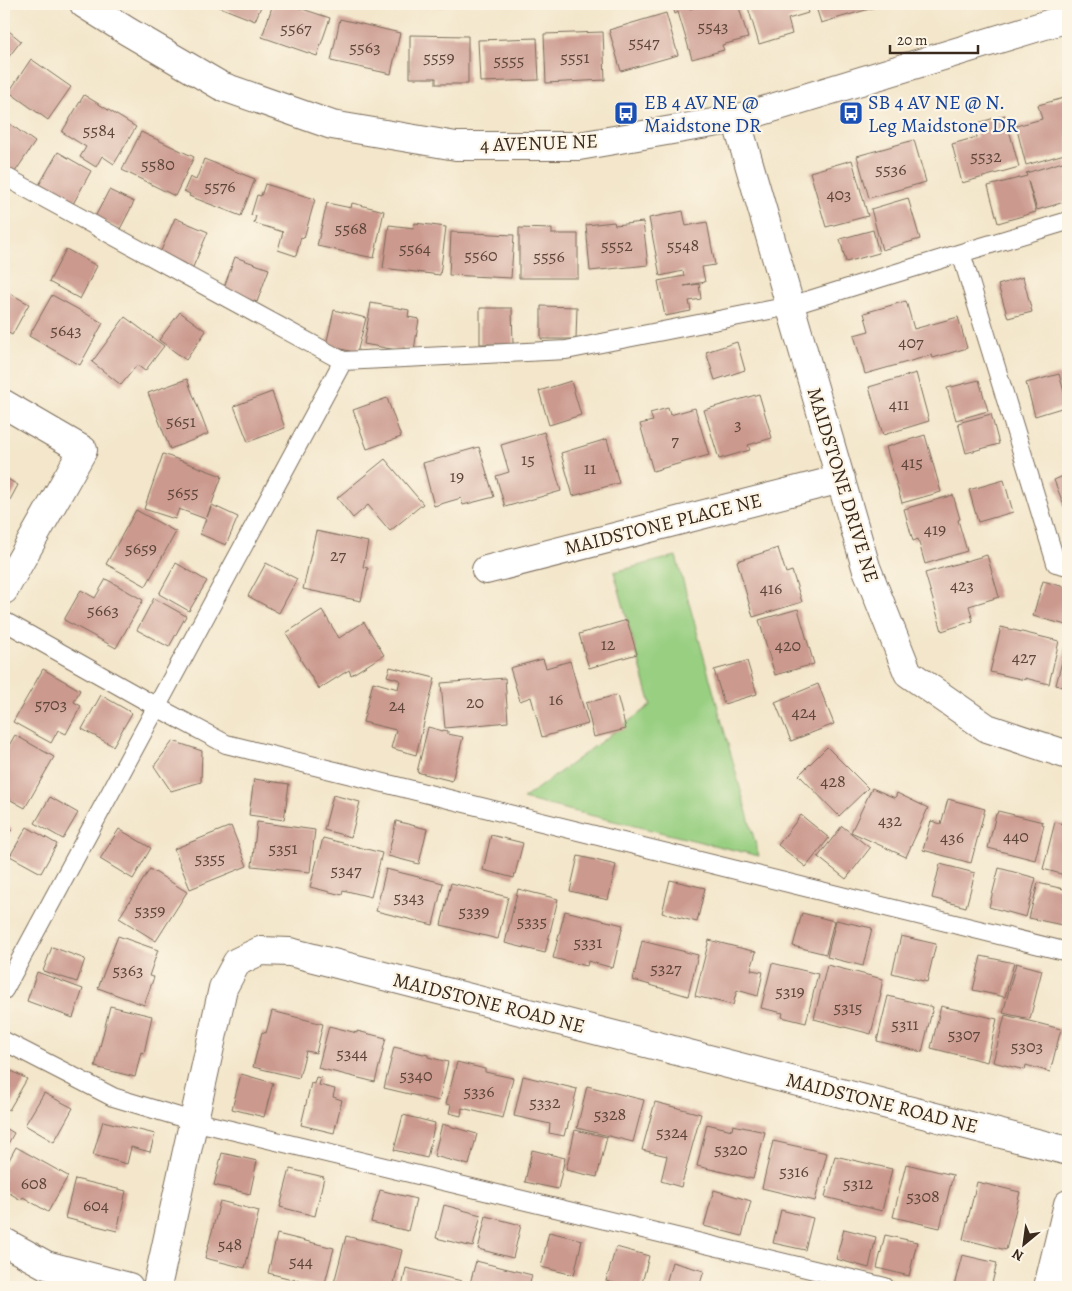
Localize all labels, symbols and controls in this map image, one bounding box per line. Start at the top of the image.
house number: 5543 [697,14,729,38]
house number: 5567 [280,16,312,40]
scale bar [890,22,977,54]
house number: 5547 [628,30,660,54]
text: 20 m [897,30,928,50]
house number: 5563 [349,35,381,59]
house number: 5559 [423,45,455,69]
house number: 5551 [560,45,590,69]
house number: 5555 [494,48,524,72]
place label: EB 4 AV NE @ Maidstone DR [644,89,762,139]
place label: SB 4 AV NE @ N. Leg Maidstone DR [868,89,1019,139]
bus stop icon: EB 4 AV NE @ Maidstone DR [613,100,639,126]
bus stop icon: SB 4 AV NE @ N. Leg Maidstone DR [838,100,864,126]
house number: 5584 [83,118,115,142]
street label: 4 AVENUE NE [480,127,598,159]
house number: 5532 [970,144,1002,168]
house number: 5580 [141,152,175,176]
house number: 5536 [875,157,907,181]
house number: 5576 [204,174,236,198]
house number: 403 [826,182,852,206]
house number: 5568 [335,216,367,240]
house number: 5552 [601,233,633,257]
house number: 5548 [667,233,699,257]
house number: 5564 [399,236,431,260]
house number: 5560 [464,243,498,267]
house number: 5556 [533,244,565,268]
house number: 5643 [50,318,82,342]
house number: 407 [898,330,924,354]
street label: MAIDSTONE DRIVE NE [800,384,886,586]
house number: 411 [889,392,909,416]
house number: 5651 [166,409,196,433]
house number: 3 [734,412,742,436]
house number: 7 [671,428,679,452]
house number: 15 [521,447,535,471]
house number: 415 [901,450,923,474]
house number: 11 [584,456,596,480]
house number: 19 [450,464,464,488]
house number: 5655 [167,480,199,504]
street label: MAIDSTONE PLACE NE [561,486,765,562]
house number: 419 [924,517,946,541]
house number: 5659 [125,536,157,560]
house number: 27 [330,543,346,567]
house number: 423 [950,573,974,597]
house number: 416 [760,576,782,600]
house number: 5663 [87,598,119,622]
house number: 12 [601,632,616,656]
house number: 420 [775,633,801,657]
house number: 427 [1012,645,1037,669]
house number: 16 [549,687,563,711]
house number: 20 [466,690,484,714]
house number: 5703 [35,692,67,716]
house number: 24 [389,693,405,717]
house number: 424 [792,700,816,724]
house number: 428 [820,769,846,793]
house number: 432 [878,808,903,832]
house number: 440 [1003,824,1029,848]
house number: 436 [940,825,964,849]
house number: 5351 [268,836,298,860]
house number: 5355 [195,846,225,870]
house number: 5347 [331,858,362,882]
house number: 5343 [394,885,424,909]
house number: 5359 [134,898,166,922]
house number: 5339 [459,899,489,923]
house number: 5335 [517,909,547,933]
house number: 5331 [574,930,602,954]
house number: 5327 [650,956,682,980]
house number: 5363 [112,958,144,982]
street label: MAIDSTONE ROAD NE [390,966,588,1040]
house number: 5319 [775,979,805,1003]
house number: 5315 [833,995,863,1019]
house number: 5311 [891,1012,919,1036]
house number: 5307 [948,1022,981,1046]
house number: 5303 [1011,1034,1043,1058]
house number: 5344 [336,1041,368,1065]
house number: 5340 [400,1063,432,1087]
street label: MAIDSTONE ROAD NE [783,1066,981,1140]
house number: 5336 [463,1079,495,1103]
house number: 5332 [529,1090,561,1114]
house number: 5328 [594,1102,626,1126]
house number: 5324 [656,1120,688,1144]
house number: 5320 [714,1137,748,1161]
house number: 5316 [779,1159,809,1183]
house number: 608 [21,1171,47,1195]
house number: 5312 [843,1171,873,1195]
house number: 5308 [906,1184,940,1208]
house number: 604 [83,1193,109,1217]
north arrow [1000,1218,1050,1268]
house number: 548 [218,1232,242,1256]
text: N [1009,1244,1027,1266]
house number: 544 [289,1249,313,1273]

